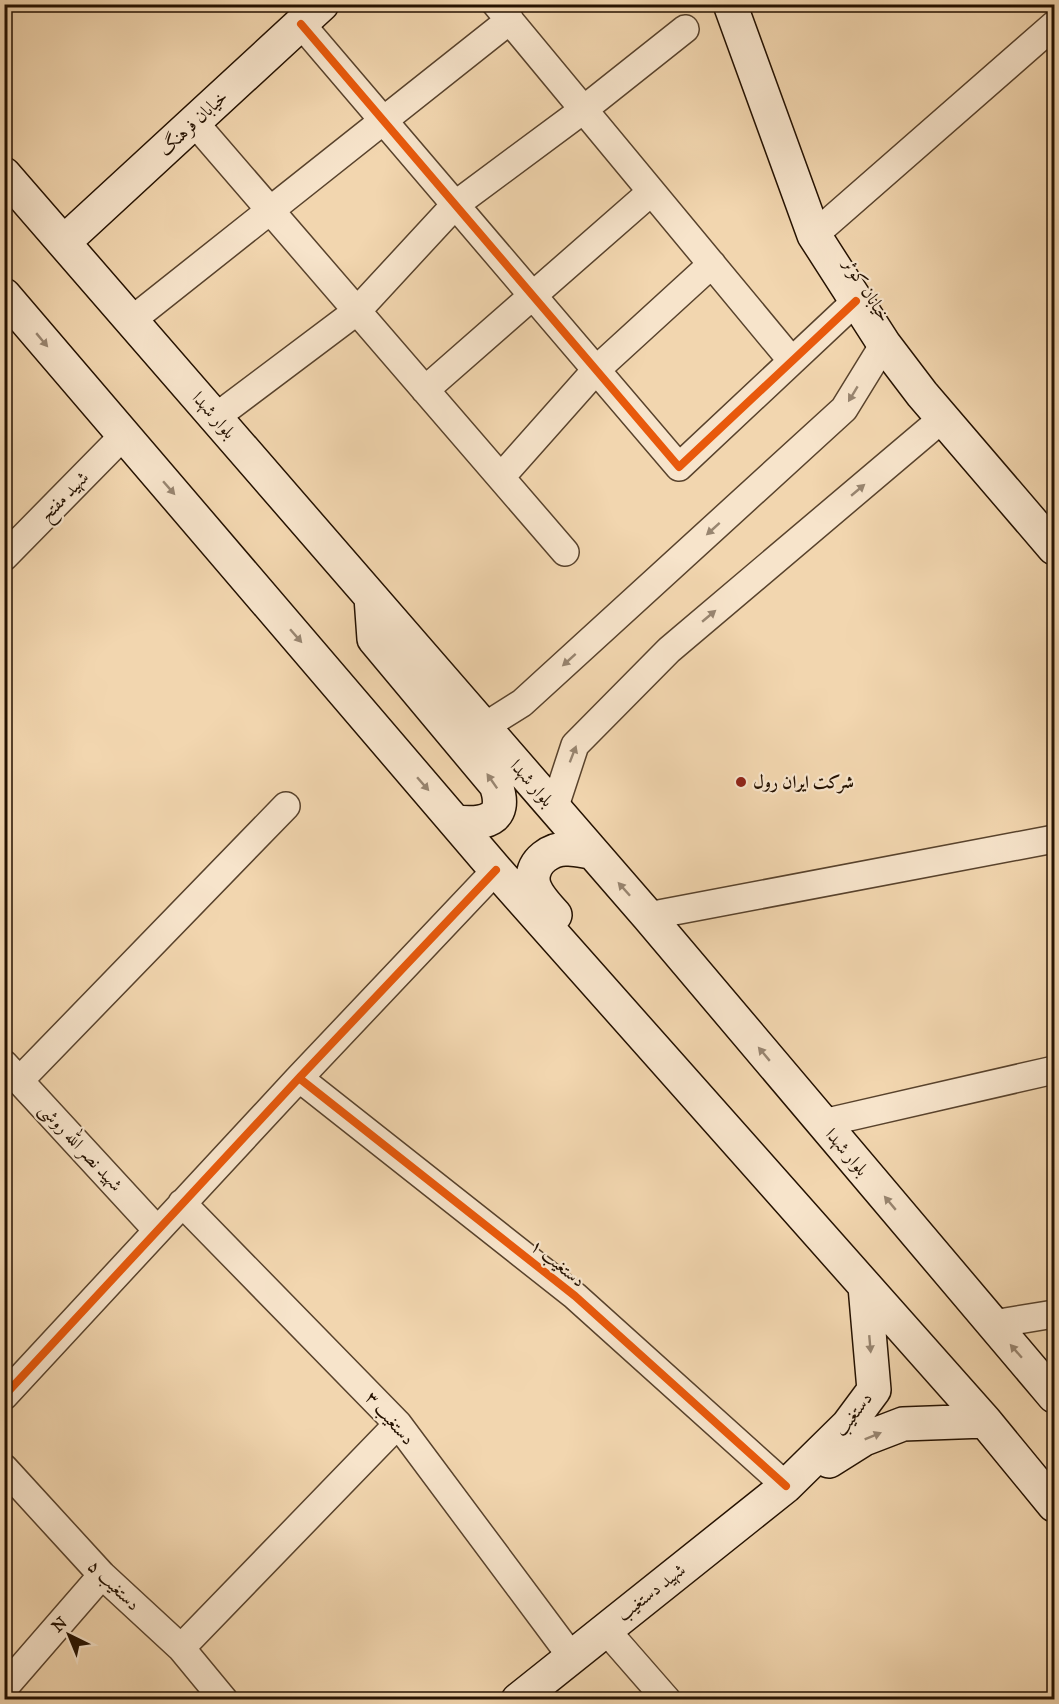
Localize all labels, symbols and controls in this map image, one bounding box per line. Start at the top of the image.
street label: خیابان فرهنگ [153,85,233,161]
street label: خیابان کوثر [837,253,896,326]
one-way arrow [36,332,49,348]
one-way arrow [848,386,859,402]
street label: بلوار شهدا [187,387,241,444]
street label: شهید مفتح [35,466,97,529]
one-way arrow [162,480,175,495]
one-way arrow [850,484,865,497]
one-way arrow [706,522,721,536]
one-way arrow [701,610,716,623]
one-way arrow [289,628,302,643]
one-way arrow [562,653,577,667]
one-way arrow [568,744,578,762]
street label: بلوار شهدا [505,755,559,812]
place label: شرکت ایران رول [753,771,854,794]
one-way arrow [486,774,498,790]
marker: شرکت ایران رول [734,775,748,789]
one-way arrow [416,776,429,791]
one-way arrow [617,882,631,897]
one-way arrow [758,1047,771,1062]
street label: شهید نصر الله روشی [33,1096,130,1197]
street label: بلوار شهدا [820,1124,873,1181]
one-way arrow [884,1196,897,1211]
street label: دستغیب ۱ [526,1234,590,1292]
one-way arrow [865,1334,875,1353]
one-way arrow [1010,1343,1023,1359]
street label: دستغیب ۳ [360,1387,419,1450]
street label: دستغیب [829,1388,878,1441]
one-way arrow [864,1431,882,1441]
street label: دستغیب ۵ [83,1555,145,1616]
street label: شهید دستغیب [612,1558,690,1626]
north arrow [39,1605,99,1665]
text: N [48,1613,71,1636]

